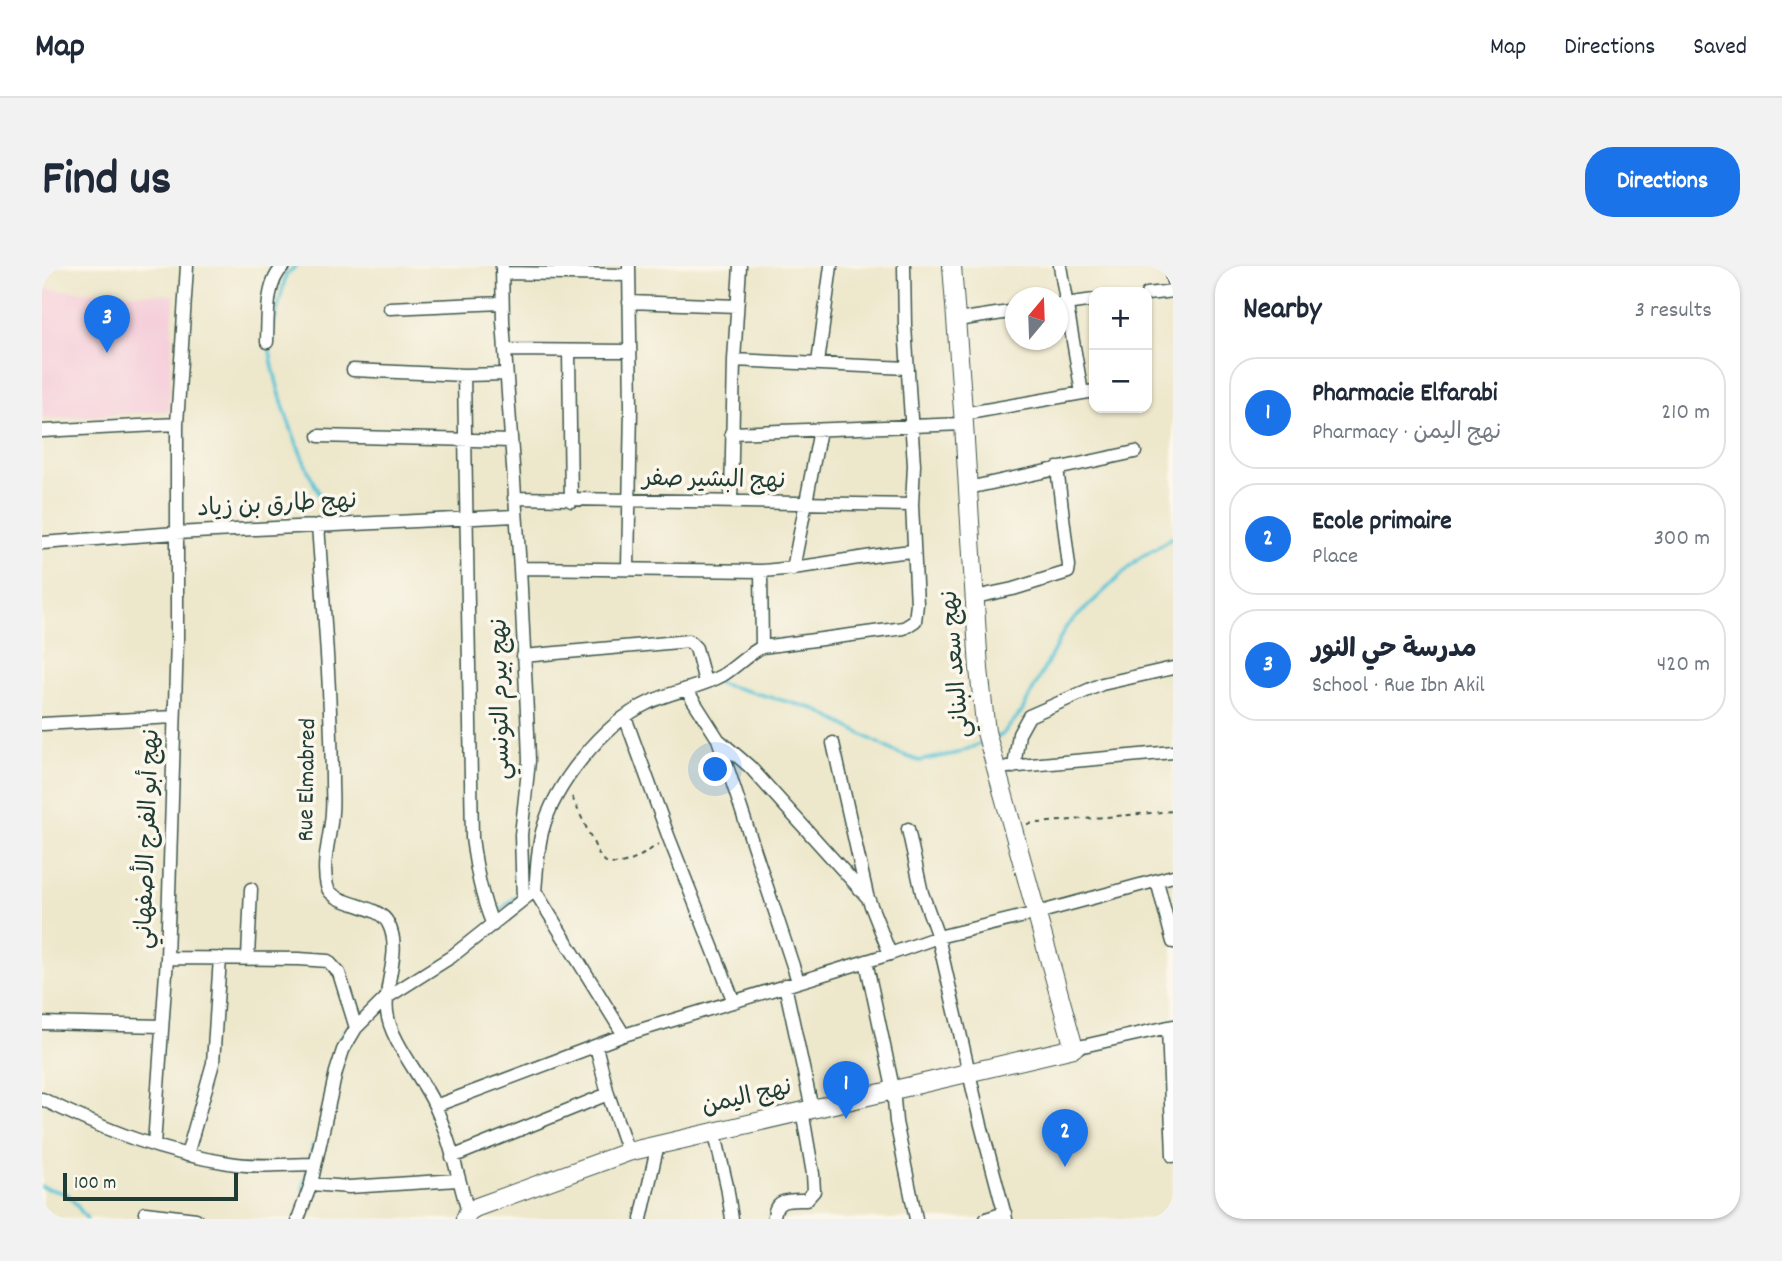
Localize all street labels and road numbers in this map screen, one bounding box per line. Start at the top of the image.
street label: نهج البشير صفر [640,463,786,499]
street label: نهج طارق بن زياد [196,485,358,527]
street label: نهج سعد البناني [934,589,981,739]
street label: نهج بيرم التونسي [484,618,521,780]
street label: Rue Elmabred [290,718,326,842]
street label: نهج أبو الفرج الأصفهاني [125,728,171,950]
street label: نهج اليمن [698,1071,796,1125]

